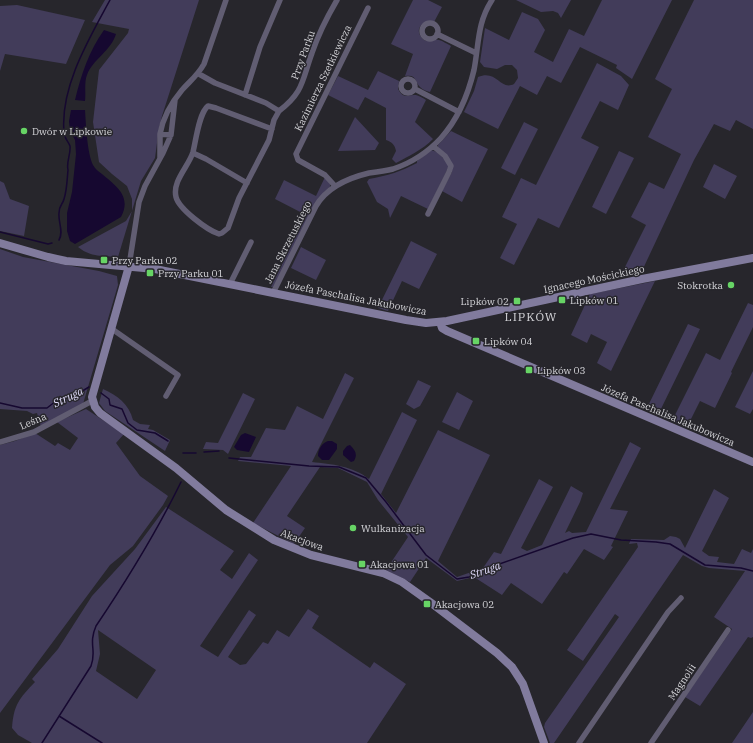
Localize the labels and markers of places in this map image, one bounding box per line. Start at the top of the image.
place label: Dwór w Lipkowie [32,125,112,138]
marker: Dwór w Lipkowie [19,126,29,136]
place label: Przy Parku 02 [112,254,178,267]
marker: Przy Parku 02 [99,255,109,265]
place label: Przy Parku 01 [158,267,224,280]
marker: Przy Parku 01 [145,268,155,278]
place label: Stokrotka [677,279,724,292]
marker: Stokrotka [726,280,736,290]
place label: Lipków 01 [570,294,619,307]
place label: Lipków 02 [460,295,509,308]
marker: Lipków 01 [557,295,567,305]
marker: Lipków 02 [512,296,522,306]
place label: Lipków 04 [484,335,533,348]
marker: Lipków 04 [471,336,481,346]
place label: Lipków 03 [537,364,586,377]
marker: Lipków 03 [524,365,534,375]
place label: Wulkanizacja [361,522,425,535]
marker: Wulkanizacja [348,523,358,533]
place label: Akacjowa 01 [370,558,429,571]
marker: Akacjowa 01 [357,559,367,569]
place label: Akacjowa 02 [435,598,494,611]
marker: Akacjowa 02 [422,599,432,609]

